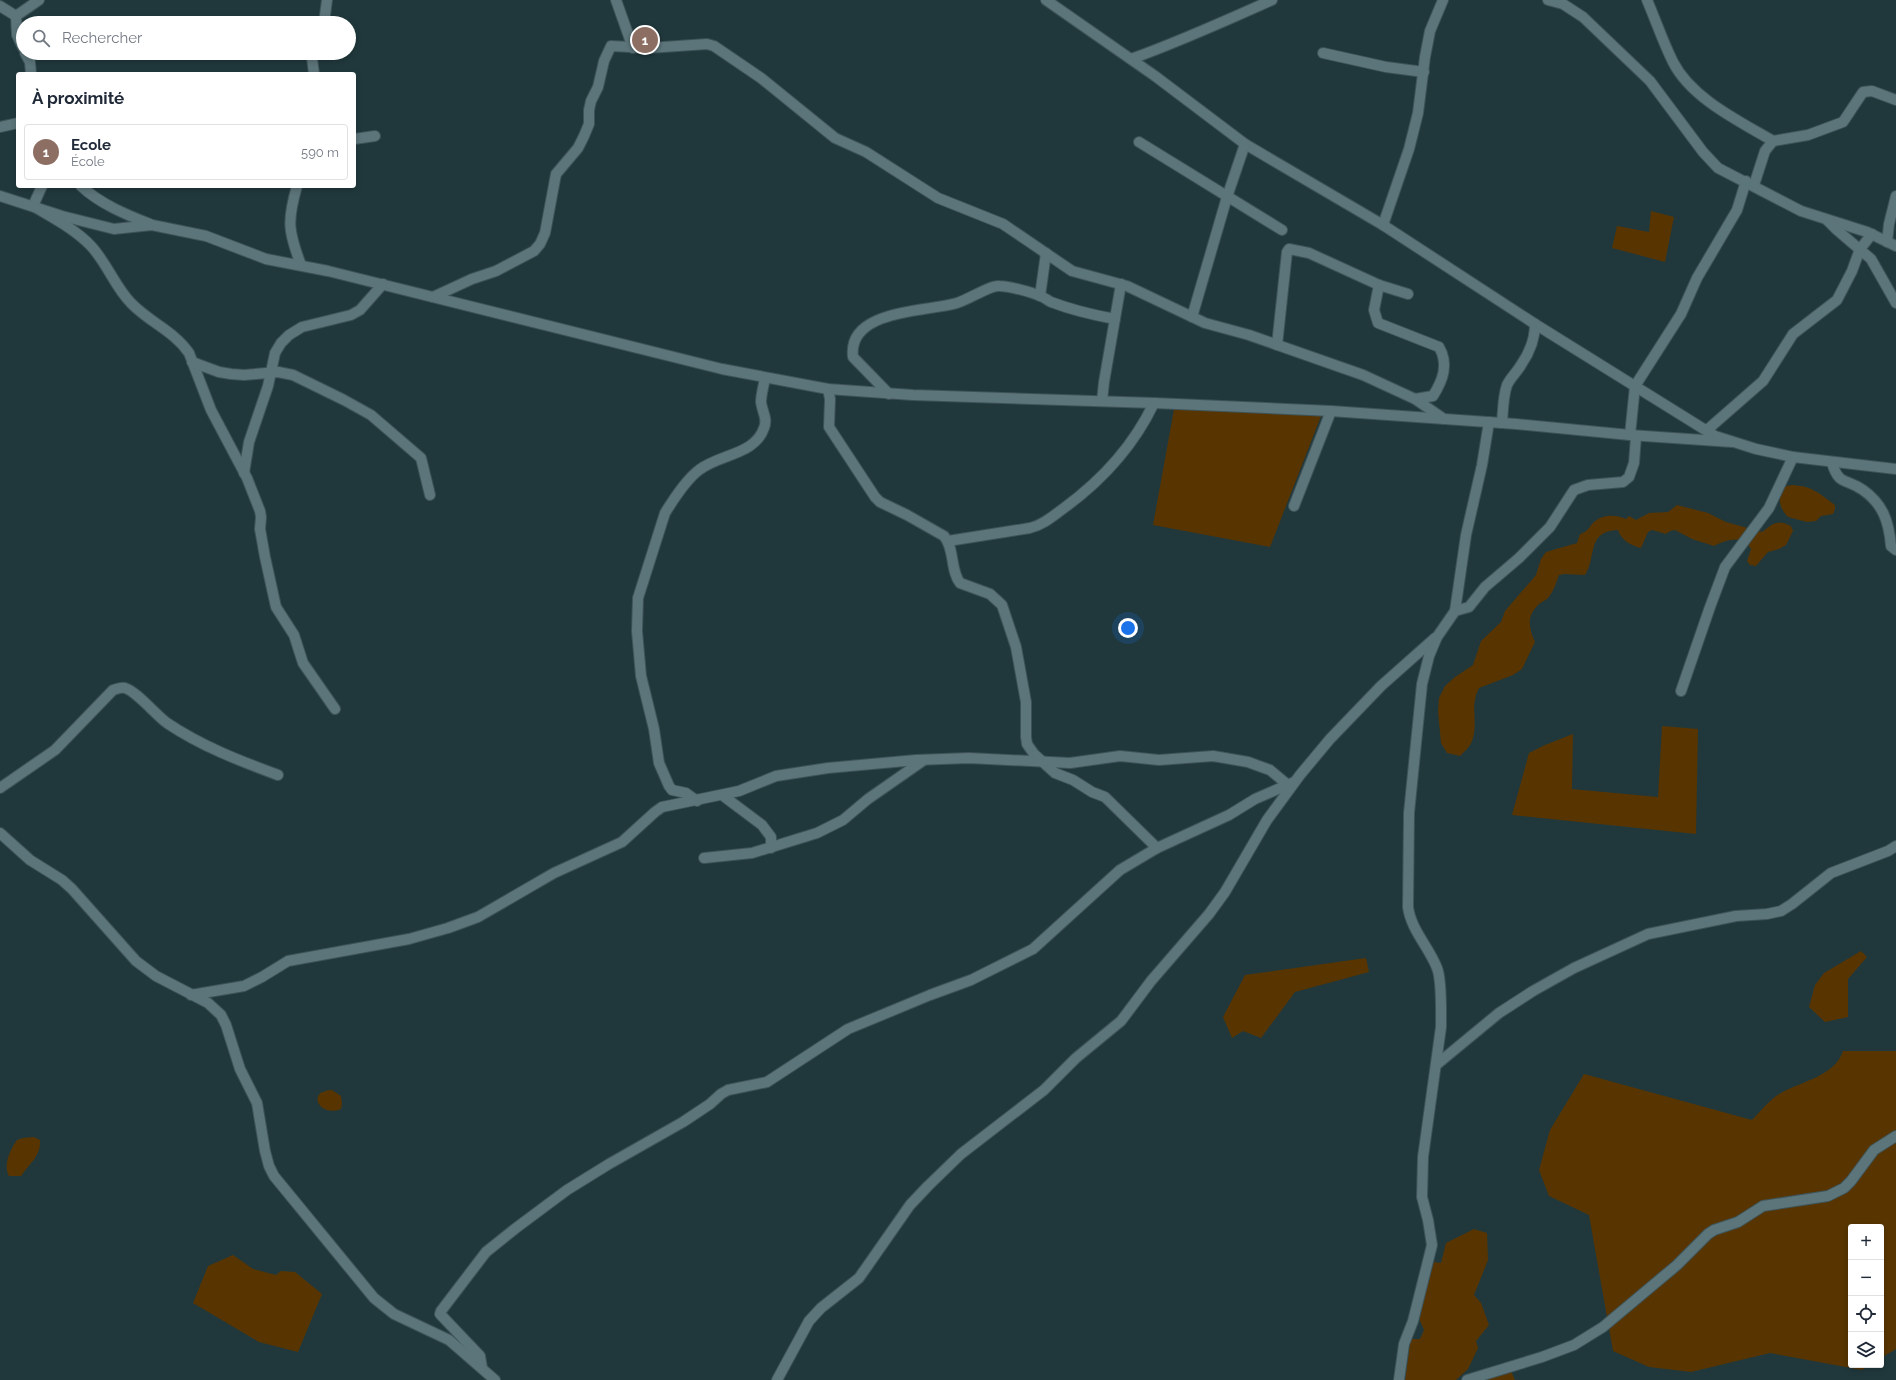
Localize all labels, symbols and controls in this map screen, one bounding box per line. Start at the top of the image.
search box [16,16,356,60]
pin: 1 [632,25,658,55]
icon: search [30,27,52,49]
text: Rechercher [62,29,142,47]
text: À proximité [32,88,124,108]
text: Ecole [71,136,111,154]
text: 1 [43,145,49,160]
text: 590 m [301,145,339,160]
text: École [71,154,105,169]
your location [1118,618,1138,638]
map controls [1848,1224,1884,1368]
button: + [1848,1224,1884,1260]
button: − [1848,1260,1884,1296]
button: locate [1848,1296,1884,1332]
button: layers [1848,1332,1884,1368]

